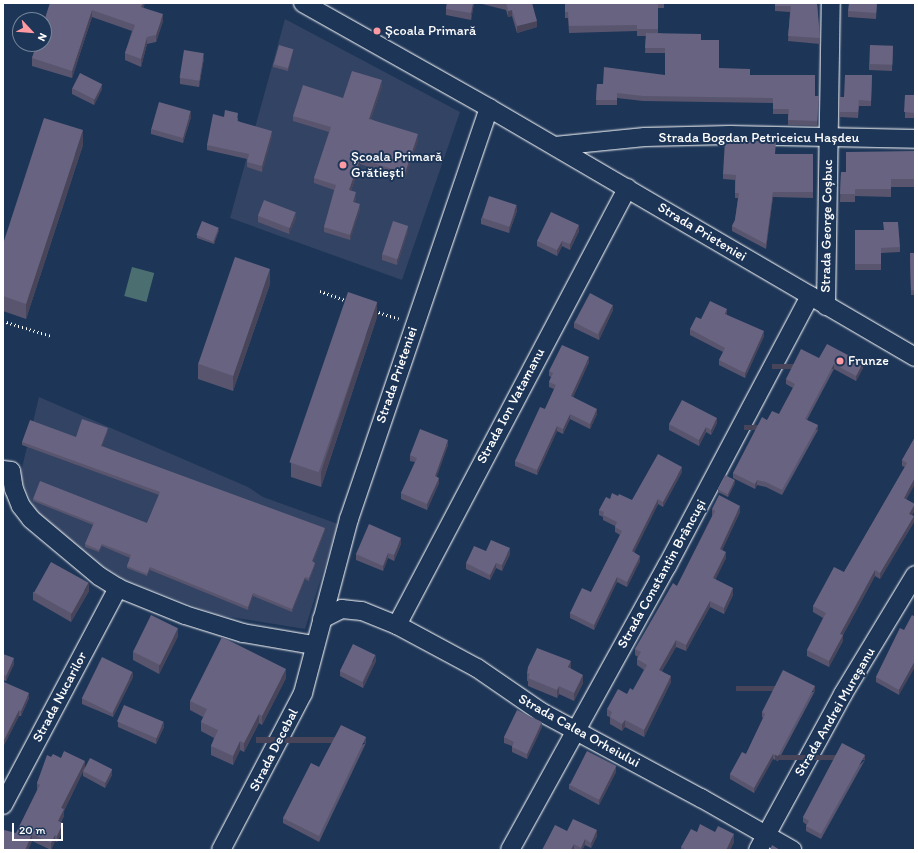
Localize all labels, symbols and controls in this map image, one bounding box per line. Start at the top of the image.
north arrow [12,12,52,52]
place label: Școala Primară [385,23,476,39]
marker: Școala Primară [372,26,382,36]
text: N [35,31,50,43]
street label: Strada Bogdan Petriceicu Hașdeu [659,130,859,146]
place label: Școala Primară Grătiești [351,149,442,182]
street label: Strada George Coșbuc [817,159,837,293]
marker: Școala Primară Grătiești [338,160,348,170]
street label: Strada Prieteniei [654,199,750,265]
street label: Strada Prieteniei [373,325,421,425]
street label: Strada Ion Vatamanu [474,346,548,466]
place label: Frunze [848,353,889,369]
marker: Frunze [835,356,845,366]
street label: Strada Constantin Brâncuși [614,497,710,651]
street label: Strada Andrei Mureșanu [791,644,879,780]
street label: Strada Nucarilor [29,649,91,745]
street label: Strada Calea Orheiului [515,690,643,772]
street label: Strada Decebal [246,706,302,794]
scale bar [14,815,65,841]
text: 20 m [19,823,46,837]

